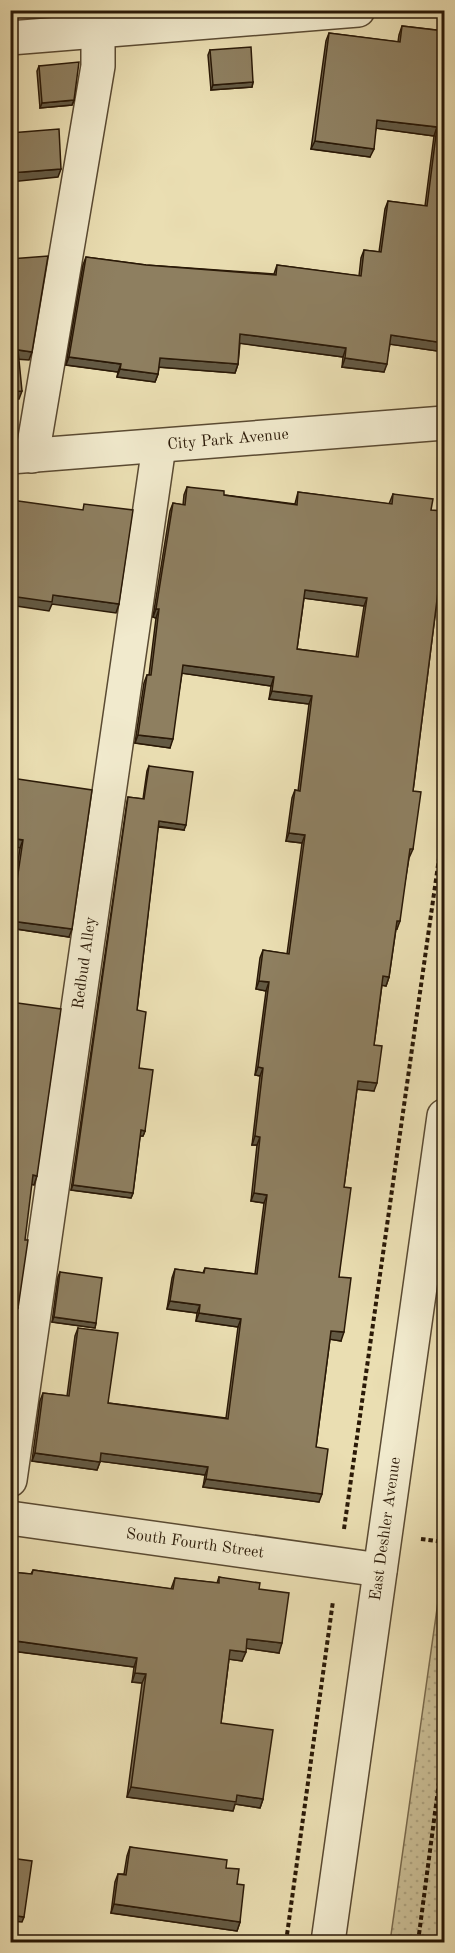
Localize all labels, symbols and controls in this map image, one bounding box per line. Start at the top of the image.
street label: City Park Avenue [167,427,289,453]
street label: Redbud Alley [71,915,99,1010]
street label: East Deshler Avenue [368,1456,404,1602]
street label: South Fourth Street [125,1526,265,1562]

